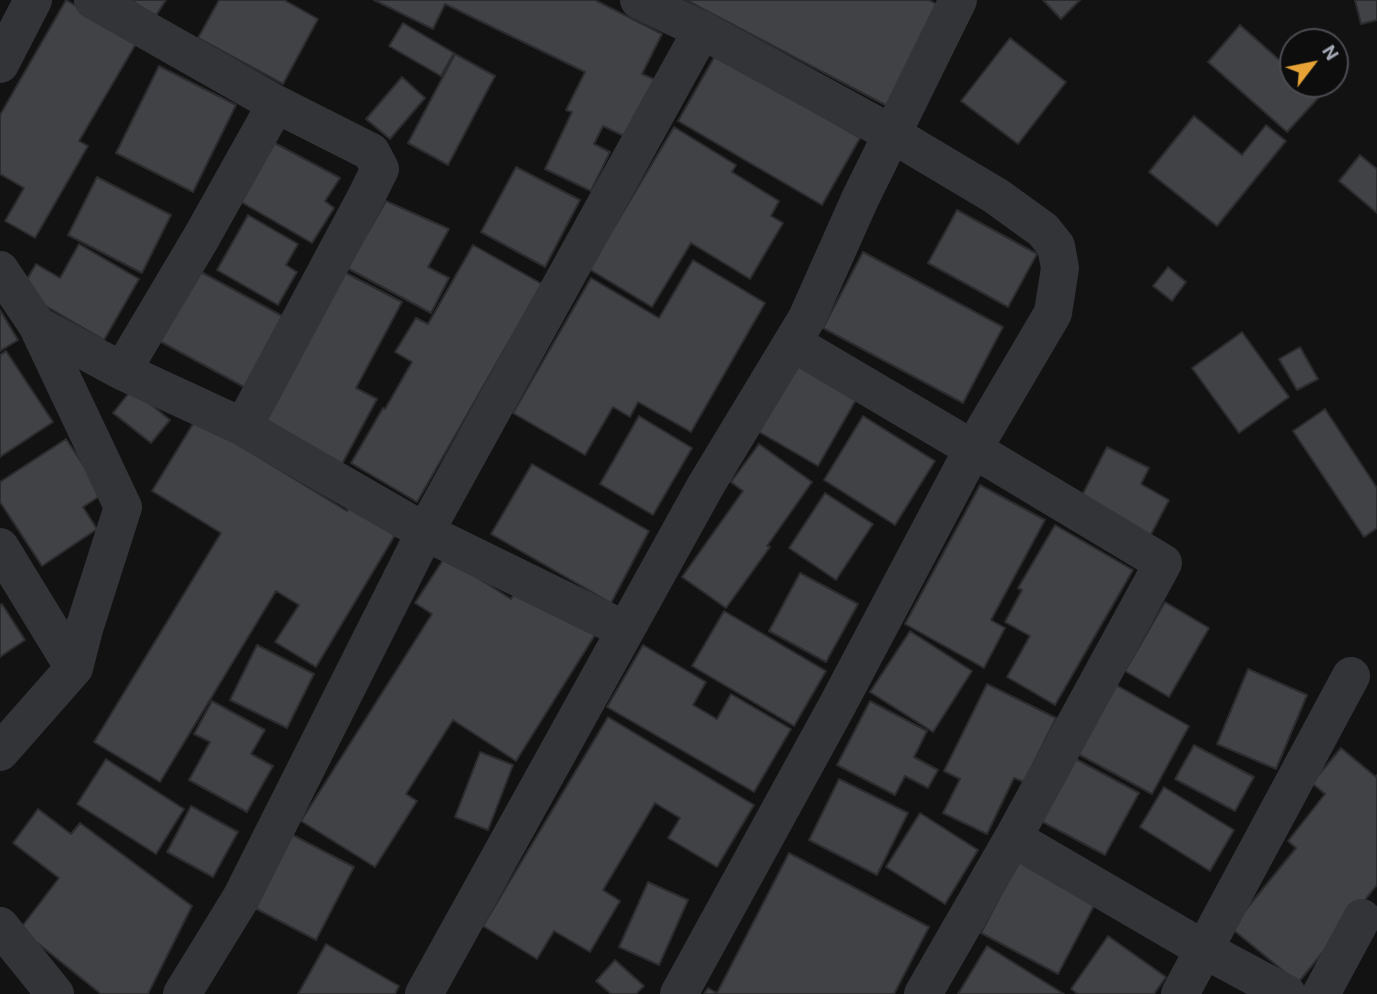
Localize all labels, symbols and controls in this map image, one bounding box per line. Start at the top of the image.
north arrow [1279,28,1349,98]
text: N [1317,41,1344,64]

